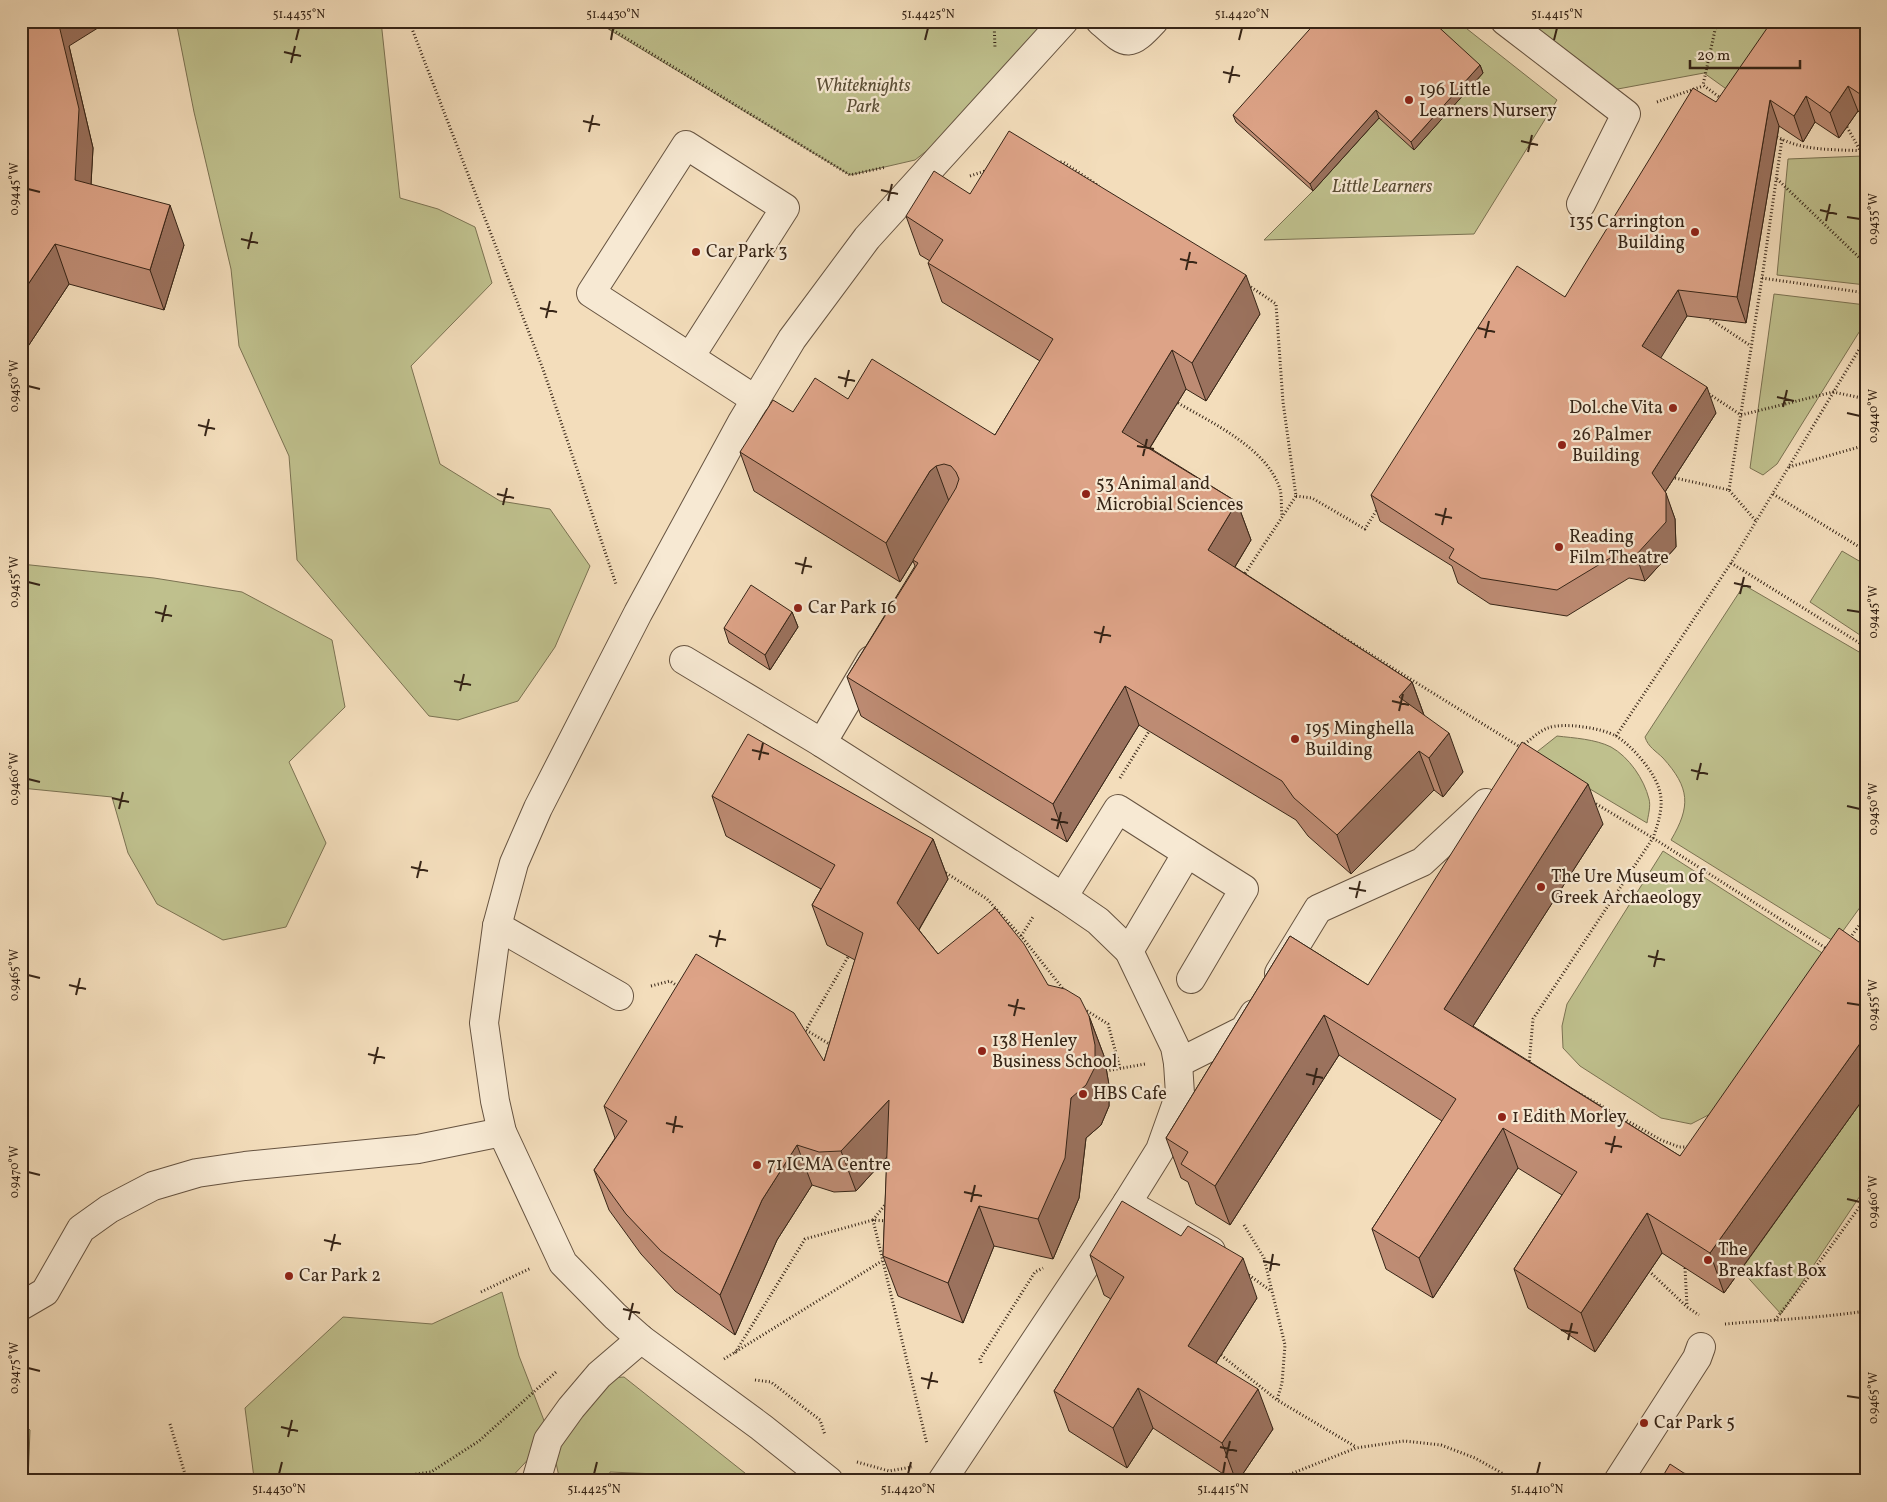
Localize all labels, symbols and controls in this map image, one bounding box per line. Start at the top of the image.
text: 51.4435°N [273,7,325,23]
text: 51.4430°N [586,7,640,23]
text: 51.4425°N [901,7,955,23]
text: 51.4420°N [1215,7,1269,23]
text: 51.4415°N [1531,7,1583,23]
scale bar [1690,38,1800,70]
text: 20 m [1697,46,1730,67]
park label: Whiteknights Park [815,74,911,120]
place label: 196 Little Learners Nursery [1419,78,1557,124]
marker: 196 Little Learners Nursery [1403,94,1415,106]
text: 0.9445°W [7,163,23,215]
park label: Little Learners [1332,175,1433,200]
text: 0.9435°W [1866,193,1882,245]
place label: 135 Carrington Building [1569,210,1685,256]
marker: 135 Carrington Building [1689,226,1701,238]
place label: Car Park 3 [706,240,787,265]
marker: Car Park 3 [690,246,702,258]
text: 0.9450°W [7,360,23,412]
text: 0.9440°W [1866,389,1882,443]
place label: Dol.che Vita [1569,396,1663,421]
marker: Dol.che Vita [1667,402,1679,414]
place label: 26 Palmer Building [1572,423,1652,469]
marker: 26 Palmer Building [1556,439,1568,451]
place label: 53 Animal and Microbial Sciences [1096,472,1243,518]
marker: 53 Animal and Microbial Sciences [1080,488,1092,500]
place label: Reading Film Theatre [1569,525,1669,571]
marker: Reading Film Theatre [1553,541,1565,553]
text: 0.9455°W [7,556,23,608]
text: 0.9445°W [1866,586,1882,638]
place label: Car Park 16 [808,596,896,621]
marker: Car Park 16 [792,602,804,614]
place label: 195 Minghella Building [1305,717,1415,763]
marker: 195 Minghella Building [1289,733,1301,745]
text: 0.9460°W [7,752,23,806]
text: 0.9450°W [1866,783,1882,835]
place label: The Ure Museum of Greek Archaeology [1551,865,1706,911]
marker: The Ure Museum of Greek Archaeology [1535,881,1547,893]
text: 0.9465°W [7,949,23,1001]
text: 0.9455°W [1866,979,1882,1031]
place label: 138 Henley Business School [992,1029,1117,1075]
marker: 138 Henley Business School [976,1045,988,1057]
place label: HBS Cafe [1093,1082,1167,1107]
marker: HBS Cafe [1077,1088,1089,1100]
place label: 1 Edith Morley [1512,1105,1627,1130]
marker: 1 Edith Morley [1496,1111,1508,1123]
text: 0.9470°W [7,1146,23,1198]
place label: 71 ICMA Centre [767,1153,891,1178]
marker: 71 ICMA Centre [751,1159,763,1171]
text: 0.9460°W [1866,1175,1882,1229]
place label: The Breakfast Box [1718,1238,1827,1284]
marker: The Breakfast Box [1702,1254,1714,1266]
place label: Car Park 2 [299,1264,381,1289]
marker: Car Park 2 [283,1270,295,1282]
text: 0.9475°W [7,1342,23,1394]
text: 0.9465°W [1866,1372,1882,1424]
place label: Car Park 5 [1654,1411,1735,1436]
marker: Car Park 5 [1638,1417,1650,1429]
text: 51.4430°N [252,1482,306,1498]
text: 51.4425°N [567,1482,621,1498]
text: 51.4420°N [881,1482,935,1498]
text: 51.4415°N [1197,1482,1249,1498]
text: 51.4410°N [1511,1482,1563,1498]

